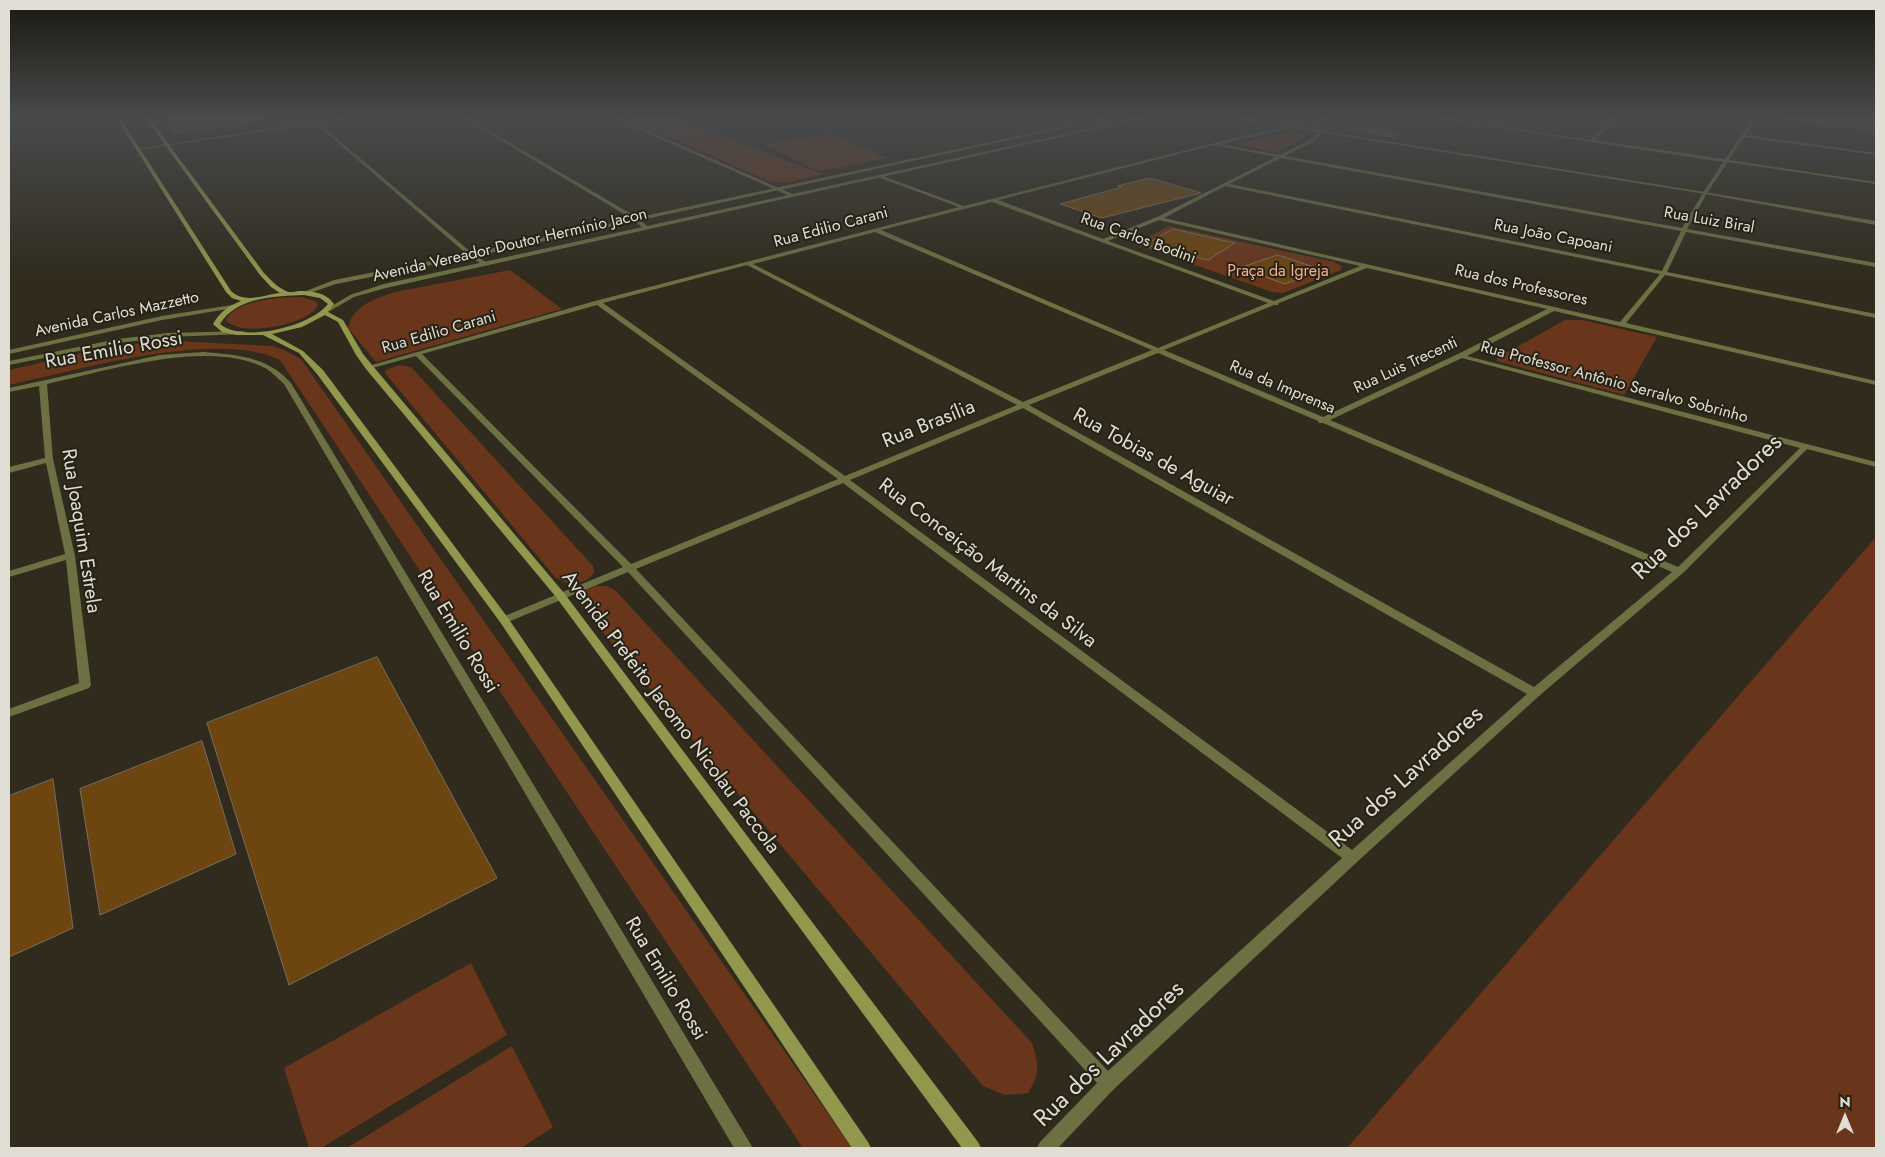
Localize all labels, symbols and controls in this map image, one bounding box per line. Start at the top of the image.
street label: Rua Edilio Carani [772,203,890,253]
street label: Rua Luiz Biral [1662,204,1756,238]
street label: Avenida Vereador Doutor Hermínio Jacon [371,205,649,287]
street label: Rua Carlos Bodini [1078,209,1198,269]
street label: Rua João Capoani [1492,216,1614,258]
street label: Rua dos Professores [1453,261,1589,311]
park label: Praça da Igreja [1227,262,1329,282]
street label: Avenida Carlos Mazzetto [33,288,201,342]
street label: Rua Edilio Carani [380,308,498,358]
street label: Rua Emilio Rossi [43,327,185,375]
street label: Rua Luis Trecenti [1351,334,1461,398]
street label: Rua Professor Antônio Serralvo Sobrinho [1478,338,1750,428]
street label: Rua da Imprensa [1226,357,1338,419]
street label: Rua Brasília [879,396,979,454]
street label: Rua Tobias de Aguiar [1068,404,1238,512]
street label: Rua dos Lavradores [1627,429,1789,587]
street label: Rua Joaquim Estrela [55,447,105,615]
street label: Rua Conceição Martins da Silva [873,474,1101,654]
street label: Rua Emilio Rossi [411,566,503,698]
street label: Avenida Prefeito Jacomo Nicolau Paccola [556,567,784,859]
street label: Rua dos Lavradores [1324,701,1490,855]
street label: Rua Emilio Rossi [619,913,711,1045]
street label: Rua dos Lavradores [1029,976,1191,1134]
north arrow [1820,1092,1870,1142]
text: N [1839,1092,1851,1112]

